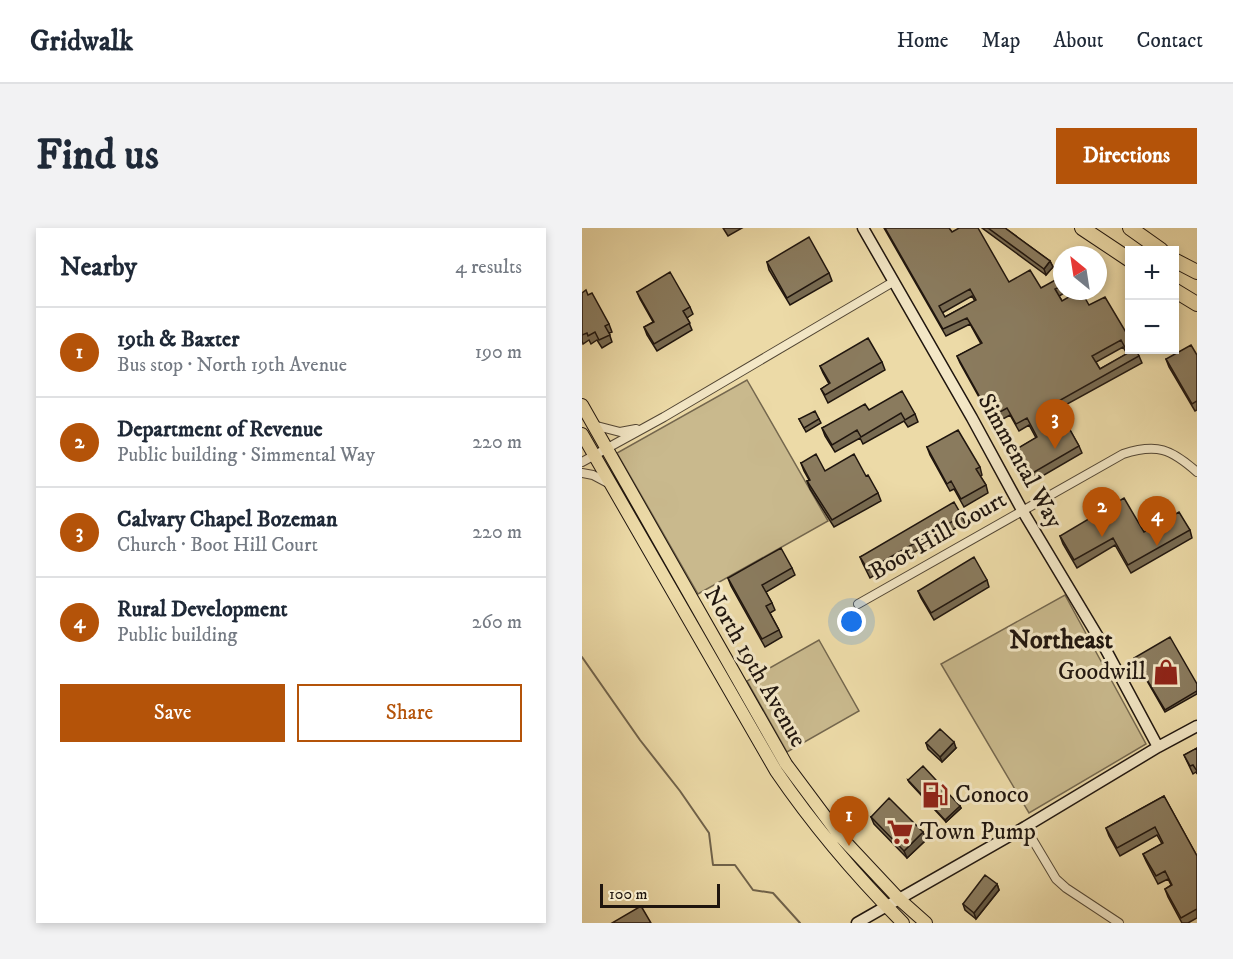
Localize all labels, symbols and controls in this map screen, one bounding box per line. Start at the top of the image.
text: Gridwalk [30,24,133,59]
text: Home [897,28,949,54]
text: Map [982,28,1020,54]
text: About [1053,28,1104,54]
text: Contact [1137,28,1203,54]
button: Directions [1056,128,1197,184]
text: Find us [36,130,159,182]
north arrow [1053,246,1107,300]
map controls [1125,246,1179,354]
button: + [1125,246,1179,300]
text: Nearby [60,251,137,284]
text: 4 results [455,255,522,280]
button: − [1125,300,1179,354]
text: 19th & Baxter [117,326,239,353]
text: 1 [76,340,83,365]
text: 190 m [475,340,522,365]
text: Bus stop · North 19th Avenue [117,353,347,378]
street label: Simmental Way [971,388,1070,534]
pin: 3 [1036,400,1074,449]
text: Department of Revenue [117,416,323,443]
text: 2 [75,430,84,455]
text: 220 m [472,430,522,455]
text: Public building · Simmental Way [117,443,375,468]
street label: Boot Hill Court [864,485,1012,587]
pin: 2 [1082,488,1122,537]
pin: 4 [1138,496,1176,546]
text: Calvary Chapel Bozeman [117,506,337,533]
text: 3 [76,520,83,545]
text: 220 m [472,520,522,545]
text: Church · Boot Hill Court [117,533,318,558]
street label: North 19th Avenue [697,581,813,753]
text: Rural Development [117,596,288,623]
your location [837,607,866,636]
text: 4 [74,610,85,635]
text: 260 m [472,610,522,635]
text: Public building [117,623,237,648]
district label: Northeast [1009,624,1114,657]
place label: Goodwill [1058,657,1147,687]
shop icon: Goodwill [1151,657,1181,687]
button: Save [60,684,285,742]
button: Share [297,684,522,742]
fuel station icon: Conoco [920,780,950,810]
place label: Conoco [955,780,1029,810]
pin: 1 [830,796,868,846]
supermarket icon: Town Pump [885,817,915,847]
place label: Town Pump [920,817,1036,847]
scale bar [600,881,720,908]
text: 100 m [609,884,648,904]

